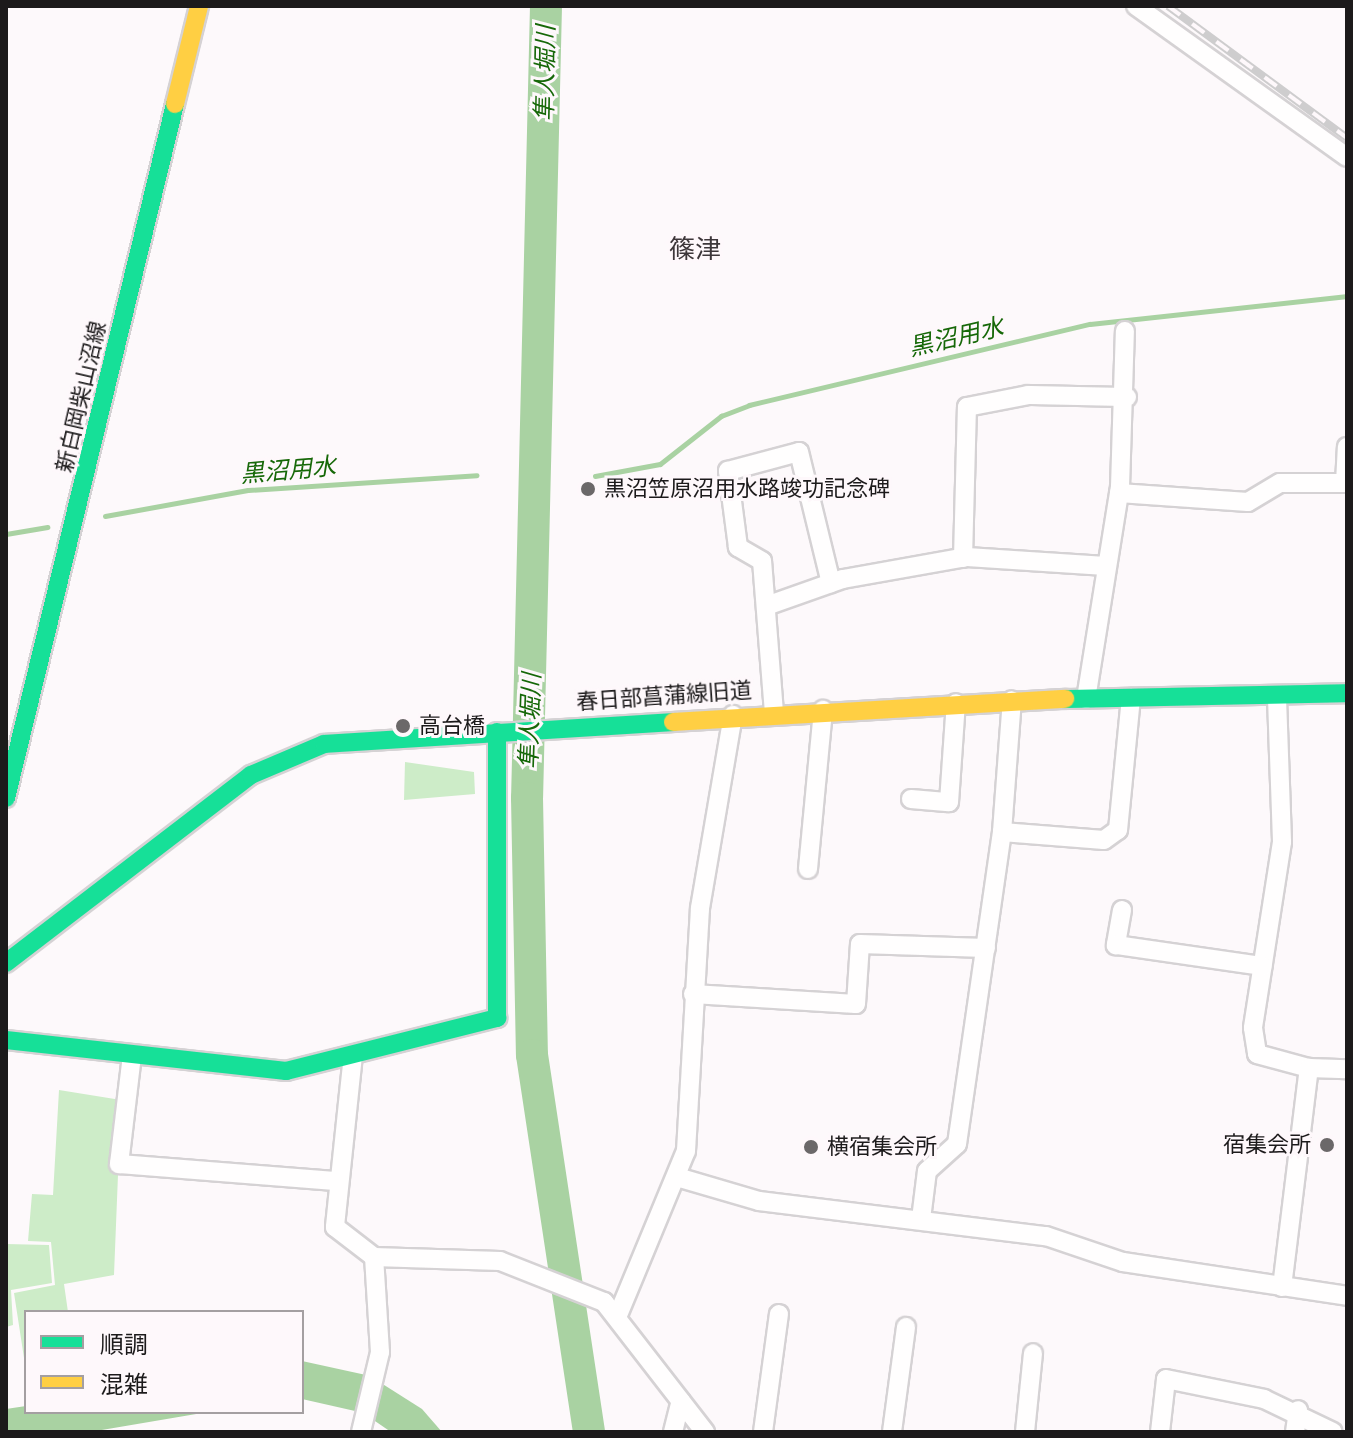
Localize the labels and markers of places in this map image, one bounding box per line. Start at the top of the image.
place label: 黒沼笠原沼用水路竣功記念碑 [604,476,890,502]
marker: 黒沼笠原沼用水路竣功記念碑 [579,480,597,498]
place label: 高台橋 [419,713,485,739]
marker: 高台橋 [394,717,412,735]
place label: 宿集会所 [1223,1132,1311,1158]
place label: 横宿集会所 [827,1134,937,1160]
marker: 宿集会所 [1318,1136,1336,1154]
marker: 横宿集会所 [802,1138,820,1156]

